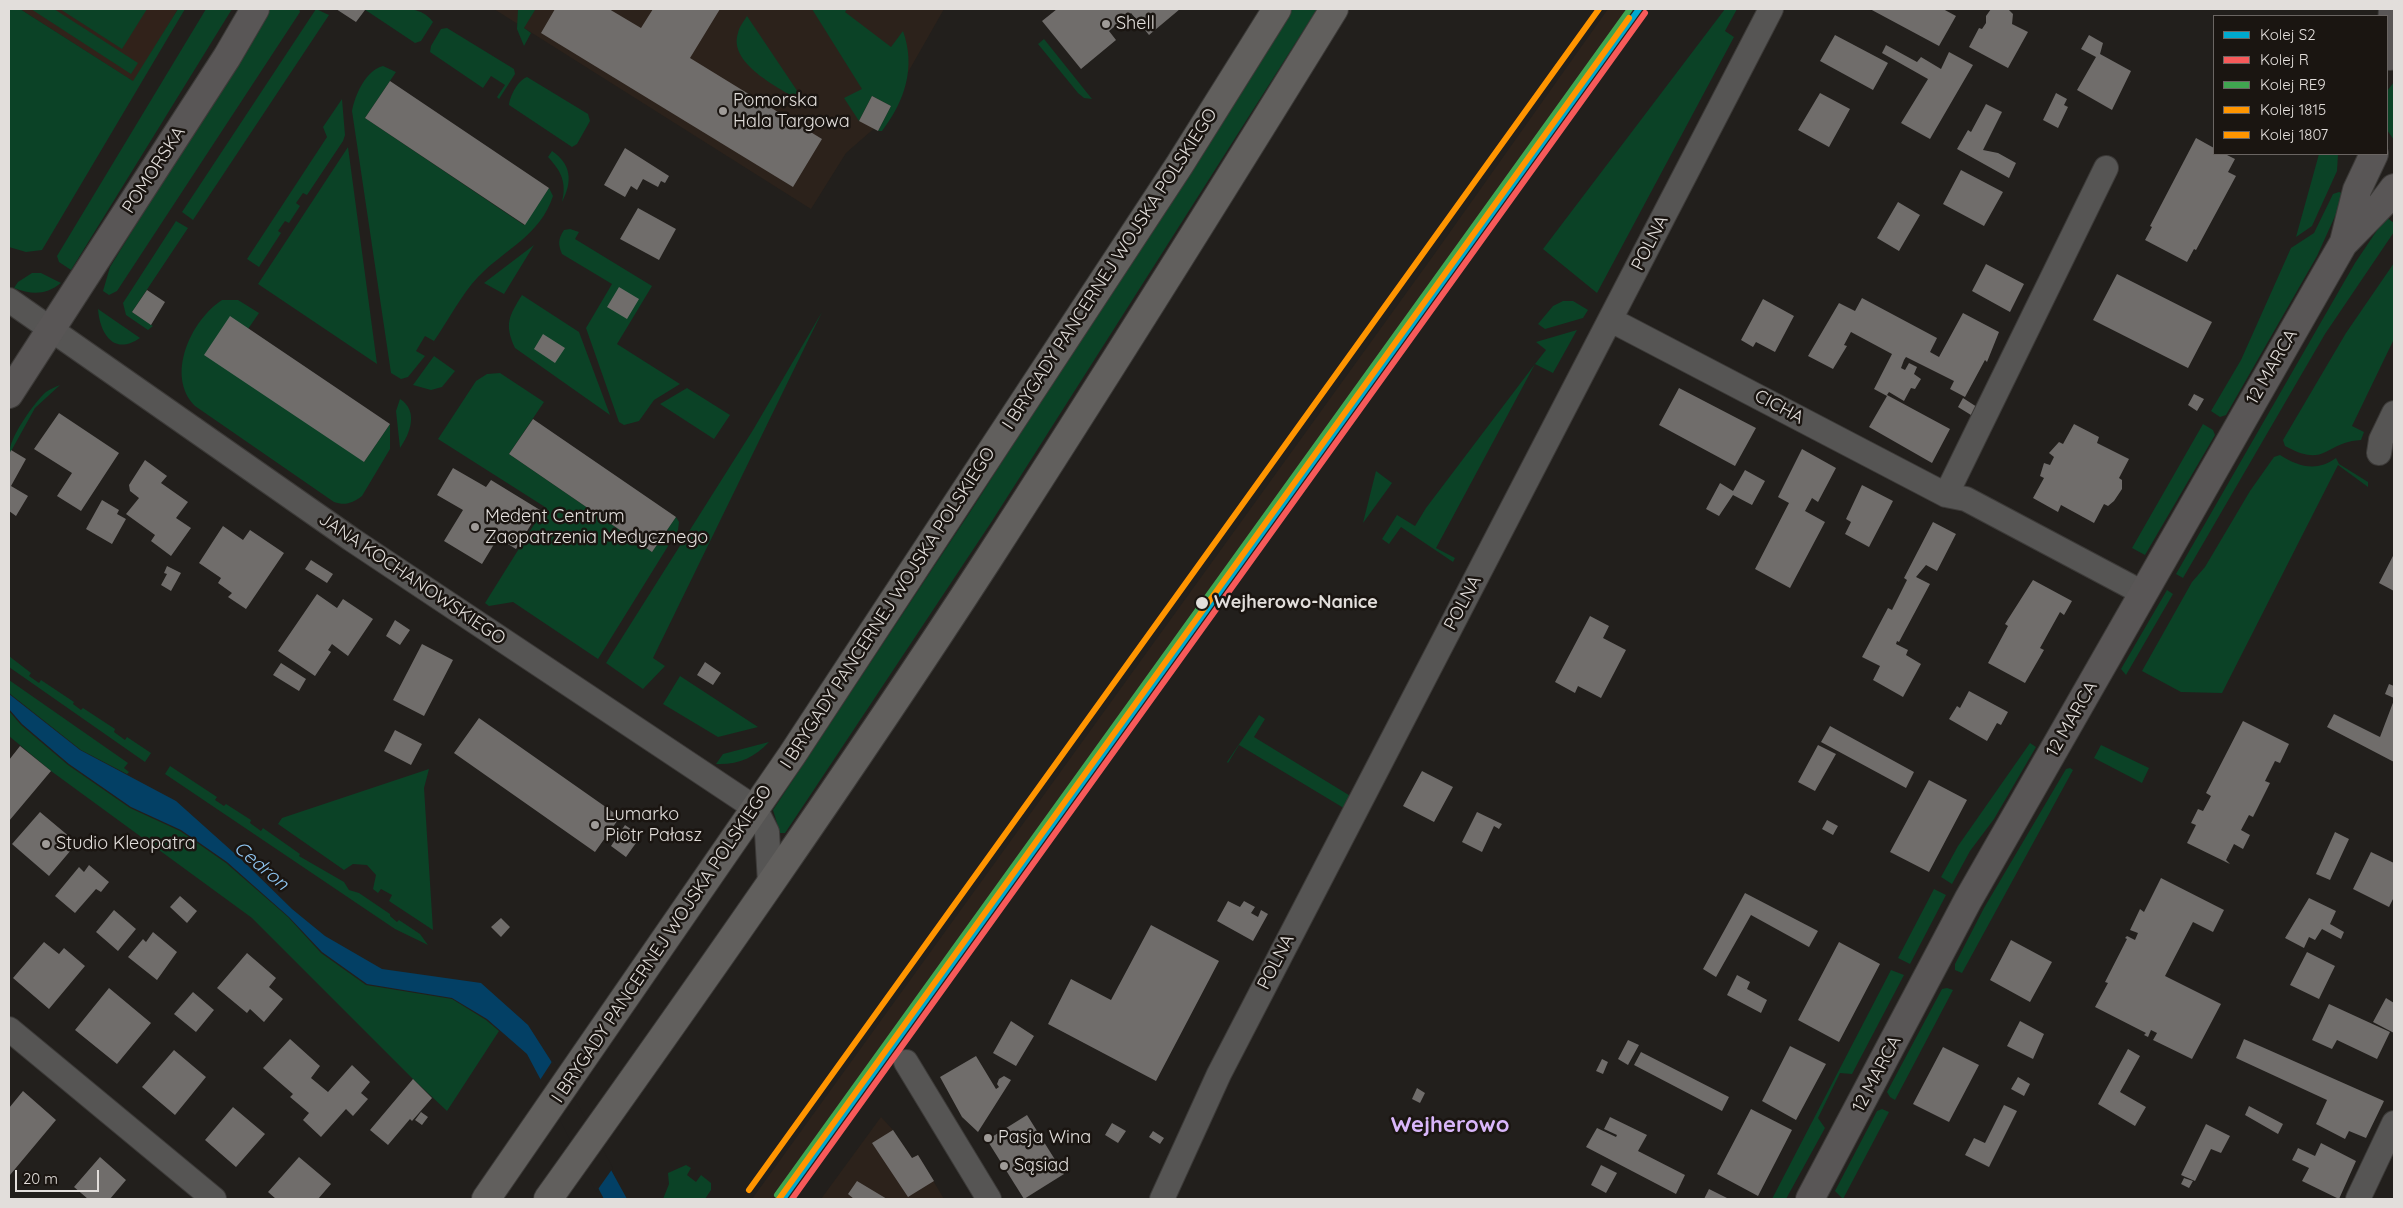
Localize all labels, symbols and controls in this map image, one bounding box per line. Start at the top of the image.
place label: Shell [1116,13,1155,35]
legend [2213,15,2388,155]
marker: Shell [1100,18,1112,30]
text: Kolej S2 [2260,25,2316,44]
text: Kolej R [2260,50,2309,69]
text: Kolej RE9 [2260,75,2326,94]
place label: Pomorska Hala Targowa [733,90,850,132]
text: Kolej 1815 [2260,100,2326,119]
street label: I BRYGADY PANCERNEJ WOJSKA POLSKIEGO [998,104,1222,434]
marker: Pomorska Hala Targowa [717,105,729,117]
street label: POMORSKA [118,123,190,217]
text: Kolej 1807 [2260,125,2328,144]
street label: POLNA [1627,212,1673,274]
street label: 12 MARCA [2242,326,2302,408]
street label: CICHA [1751,385,1807,429]
street label: I BRYGADY PANCERNEJ WOJSKA POLSKIEGO [776,443,1000,773]
place label: Medent Centrum Zaopatrzenia Medycznego [485,506,708,548]
street label: JANA KOCHANOWSKIEGO [315,508,509,650]
marker: Medent Centrum Zaopatrzenia Medycznego [469,521,481,533]
street label: POLNA [1440,572,1486,634]
place label: Wejherowo-Nanice [1214,592,1378,614]
marker: Wejherowo-Nanice [1194,595,1210,611]
street label: 12 MARCA [2042,678,2102,760]
street label: I BRYGADY PANCERNEJ WOJSKA POLSKIEGO [547,781,777,1107]
place label: Lumarko Piotr Pałasz [605,804,702,846]
marker: Lumarko Piotr Pałasz [589,819,601,831]
place label: Studio Kleopatra [56,833,196,855]
water label: Cedron [229,837,293,895]
marker: Studio Kleopatra [40,838,52,850]
street label: POLNA [1253,931,1299,993]
street label: 12 MARCA [1848,1032,1906,1116]
district label: Wejherowo [1391,1112,1509,1138]
place label: Pasja Wina [998,1127,1091,1149]
marker: Pasja Wina [982,1132,994,1144]
place label: Sąsiad [1014,1155,1069,1177]
scale bar [18,1160,101,1192]
marker: Sąsiad [998,1160,1010,1172]
text: 20 m [23,1169,58,1188]

